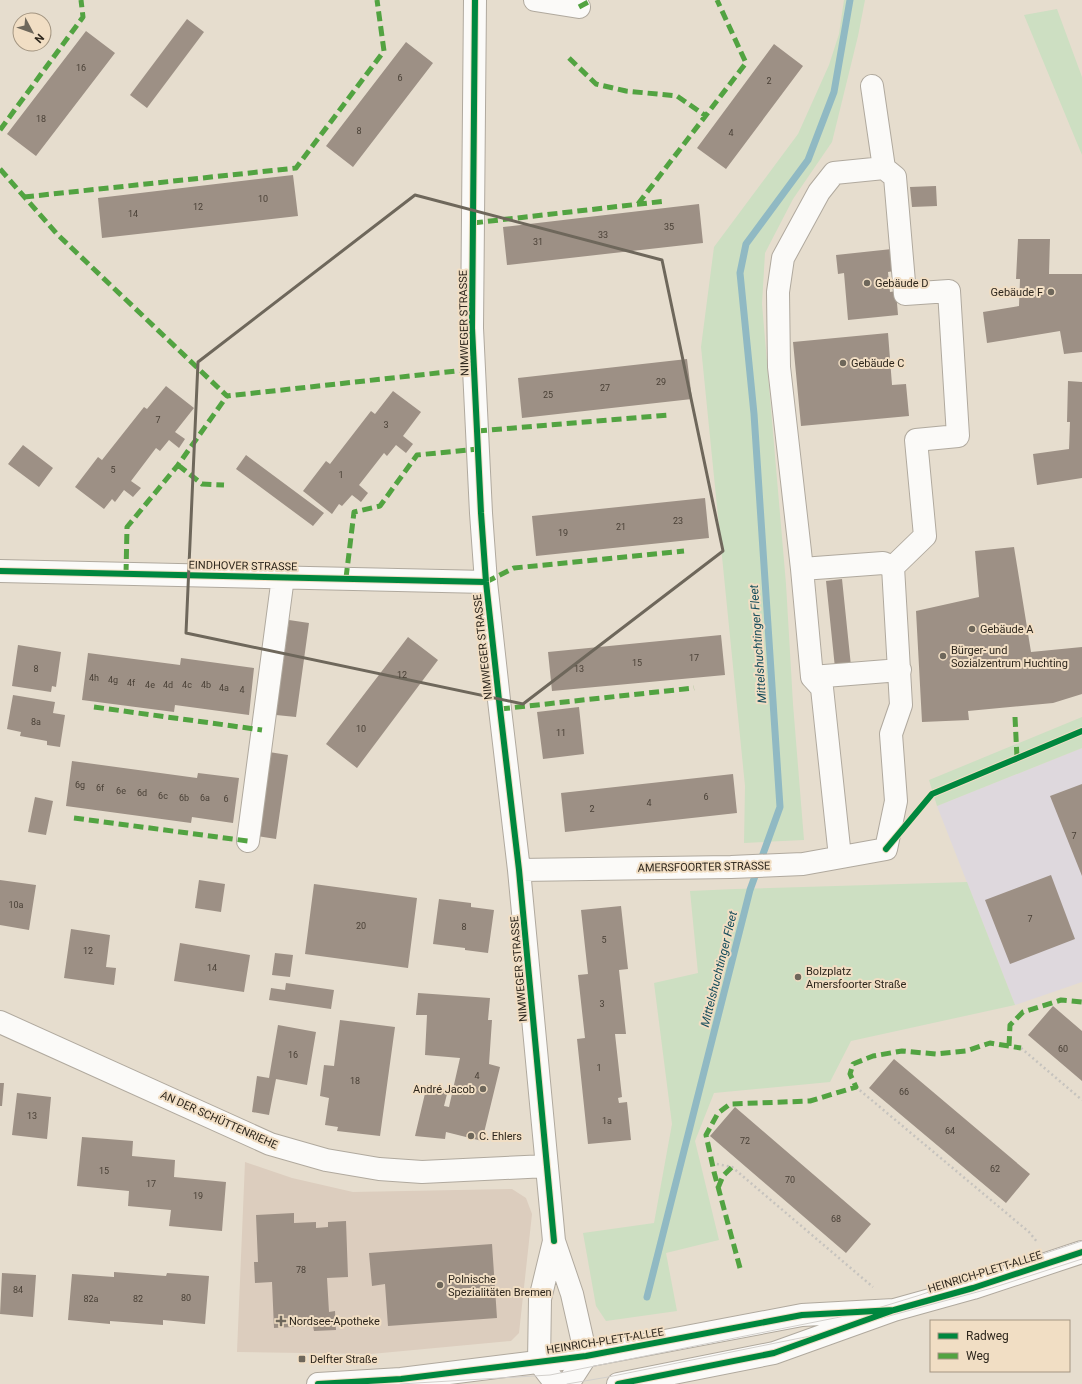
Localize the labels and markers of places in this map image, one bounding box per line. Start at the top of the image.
place label: Gebäude D [875,277,929,290]
marker: Gebäude D [862,278,872,288]
place label: Gebäude F [991,286,1043,299]
marker: Gebäude F [1046,287,1056,297]
place label: Gebäude C [851,357,904,370]
marker: Gebäude C [838,358,848,368]
place label: Gebäude A [980,623,1034,636]
marker: Gebäude A [967,624,977,634]
place label: Bürger- und Sozialzentrum Huchting [951,644,1068,670]
marker: Bürger- und Sozialzentrum Huchting [938,651,948,661]
place label: Bolzplatz Amersfoorter Straße [806,965,906,991]
marker: Bolzplatz Amersfoorter Straße [793,972,803,982]
place label: André Jacob [413,1083,475,1096]
marker: André Jacob [478,1084,488,1094]
place label: C. Ehlers [479,1130,522,1143]
marker: C. Ehlers [466,1131,476,1141]
place label: Polnische Spezialitäten Bremen [448,1273,552,1299]
marker: Polnische Spezialitäten Bremen [435,1280,445,1290]
place label: Nordsee-Apotheke [289,1315,380,1328]
marker: Nordsee-Apotheke [276,1316,286,1326]
place label: Delfter Straße [310,1353,378,1366]
marker: Delfter Straße [297,1354,307,1364]

